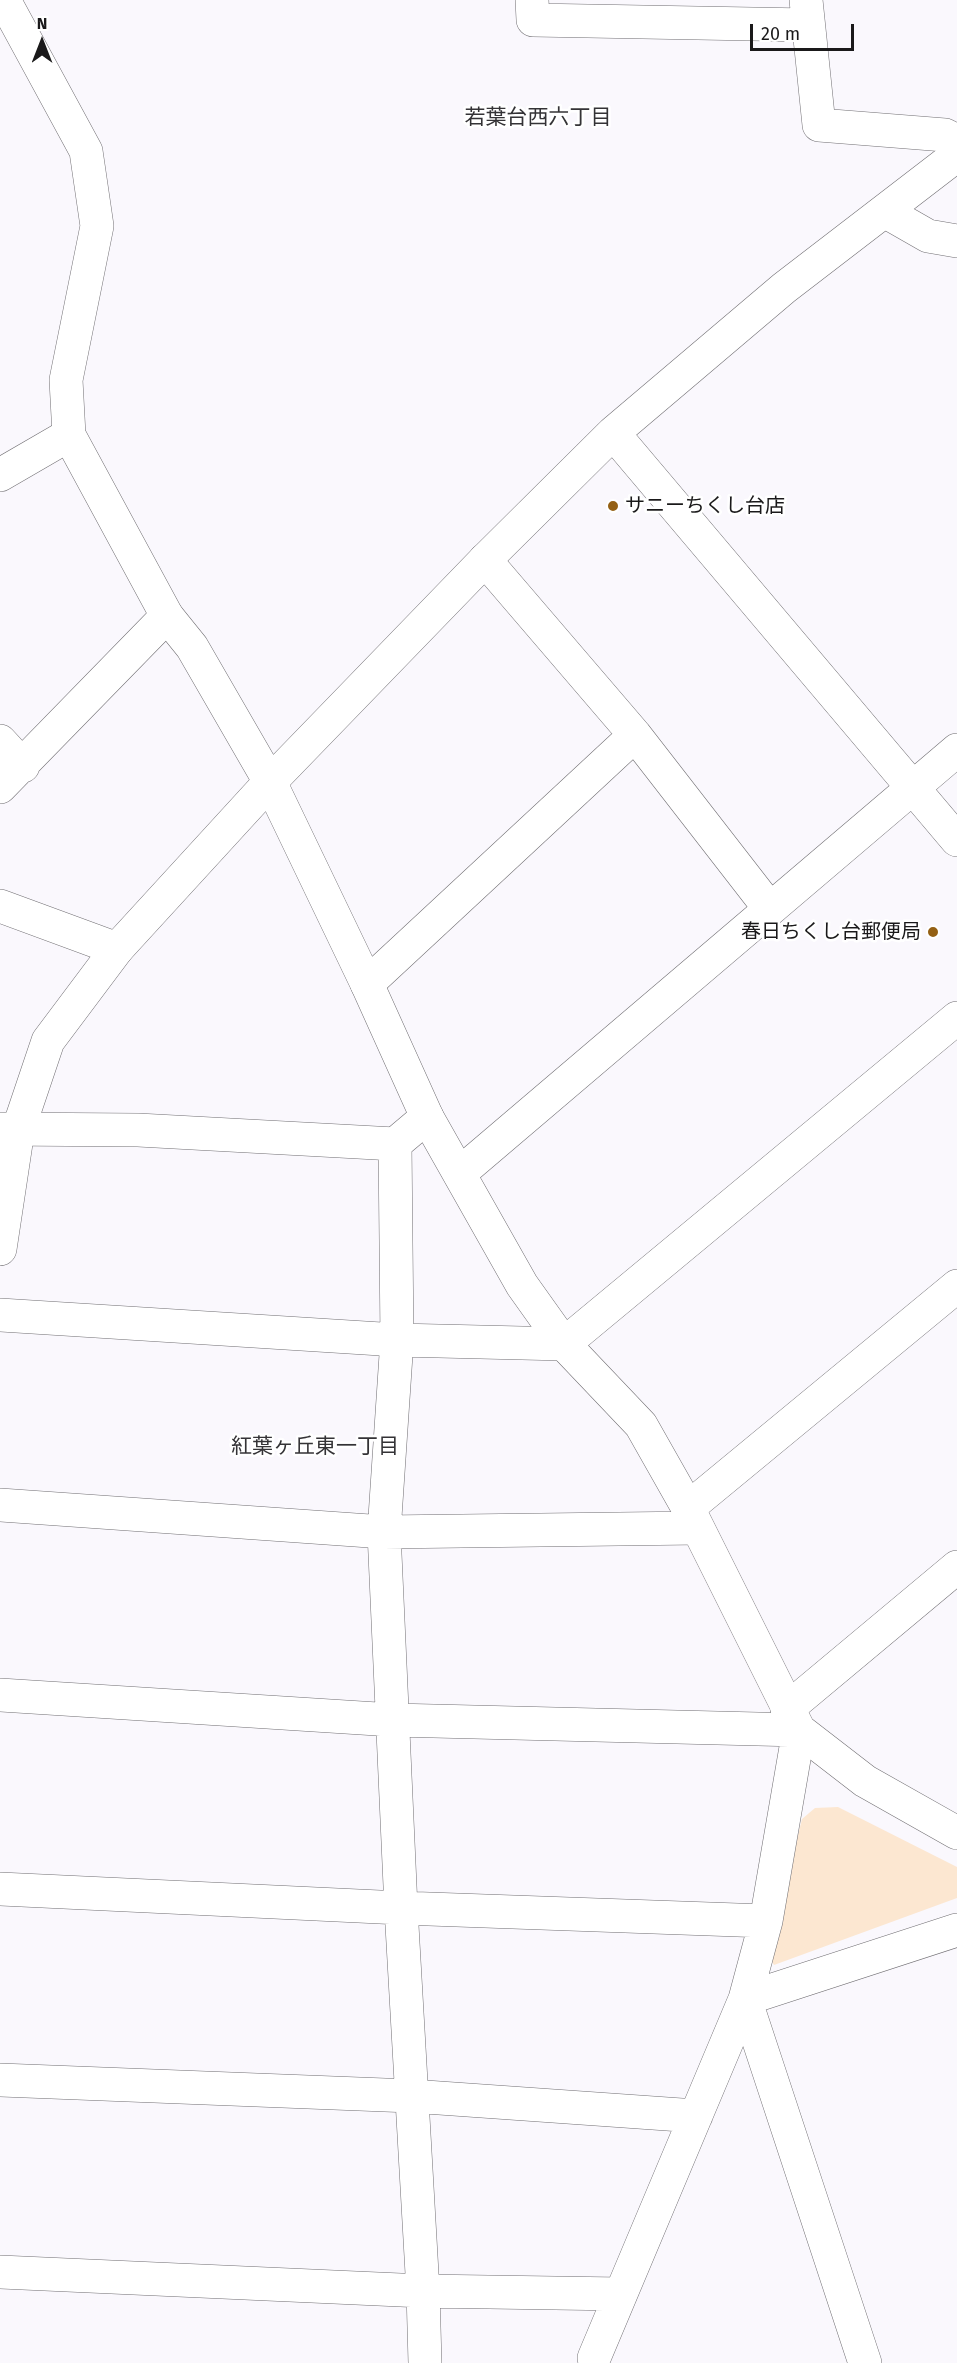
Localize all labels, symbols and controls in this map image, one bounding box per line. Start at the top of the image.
north arrow [12,12,72,72]
scale bar [753,12,856,50]
text: N [37,14,47,33]
text: 20 m [761,23,800,45]
district label: 若葉台西六丁目 [465,105,611,131]
place label: サニーちくし台店 [625,494,785,518]
marker: サニーちくし台店 [606,499,620,513]
place label: 春日ちくし台郵便局 [741,920,921,944]
marker: 春日ちくし台郵便局 [926,925,940,939]
district label: 紅葉ヶ丘東一丁目 [231,1434,399,1460]

